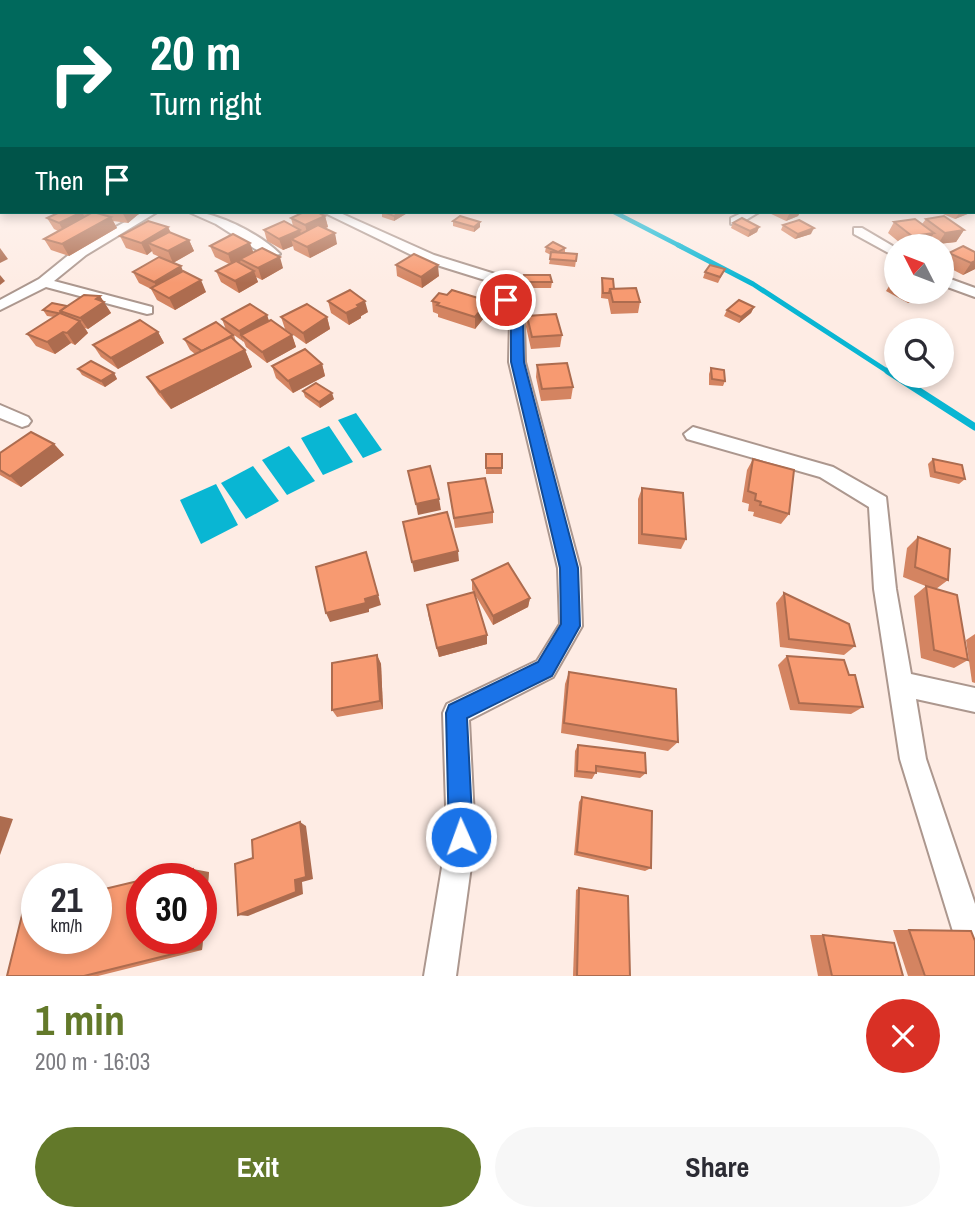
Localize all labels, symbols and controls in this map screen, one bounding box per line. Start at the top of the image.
text: 20 m [150,19,242,85]
icon: right [35,28,126,119]
text: Turn right [150,82,262,125]
icon: arrive [98,161,136,199]
text: Then [35,163,84,198]
north arrow [884,234,954,304]
map controls [884,234,954,388]
pin [476,270,536,330]
icon: arrive [487,281,525,319]
button: search [884,318,954,388]
position arrow [424,800,498,874]
speed limit sign: 30 [126,863,217,954]
text: 21 [51,876,82,923]
text: km/h [51,913,83,938]
text: 1 min [35,992,125,1048]
button: close [866,999,940,1073]
text: 200 m · 16:03 [35,1046,150,1077]
button: Exit [35,1127,481,1207]
button: Share [495,1127,940,1207]

